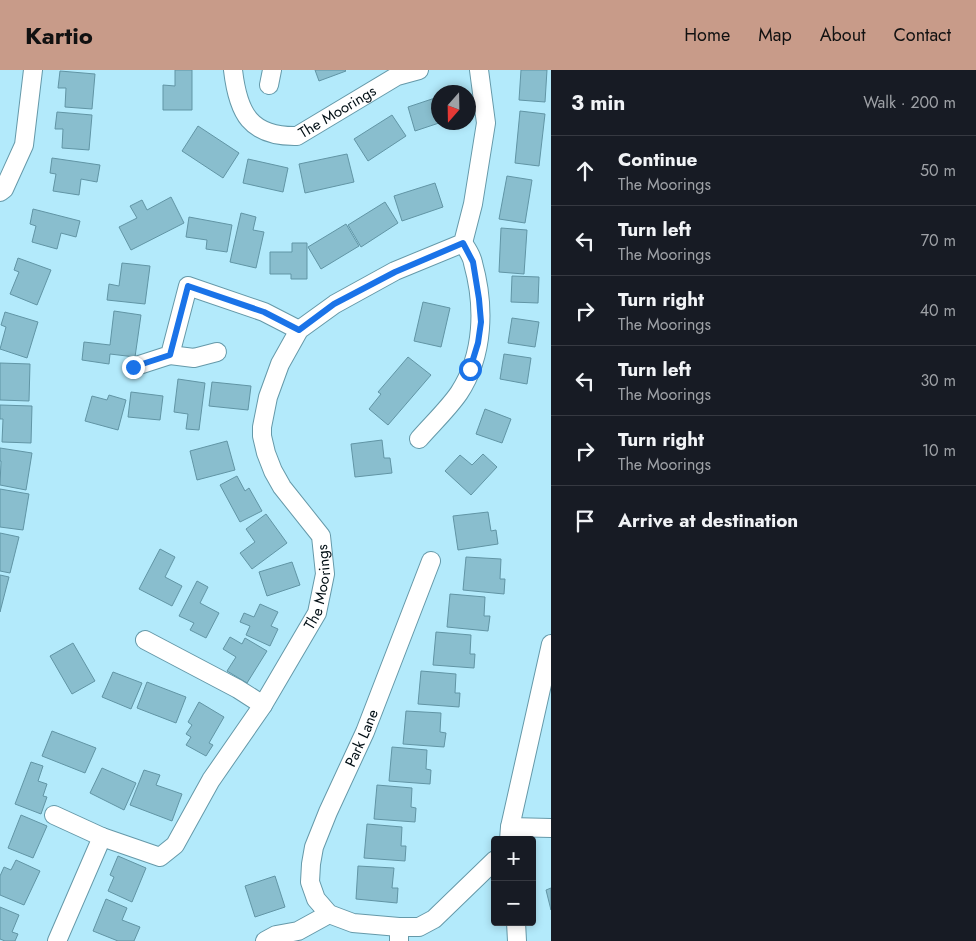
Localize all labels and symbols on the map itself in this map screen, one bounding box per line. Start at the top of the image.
street label: The Moorings [294,80,380,144]
north arrow [431,85,476,130]
route end [122,356,145,379]
route start [459,358,482,381]
street label: The Moorings [299,543,336,634]
street label: Park Lane [339,706,384,770]

